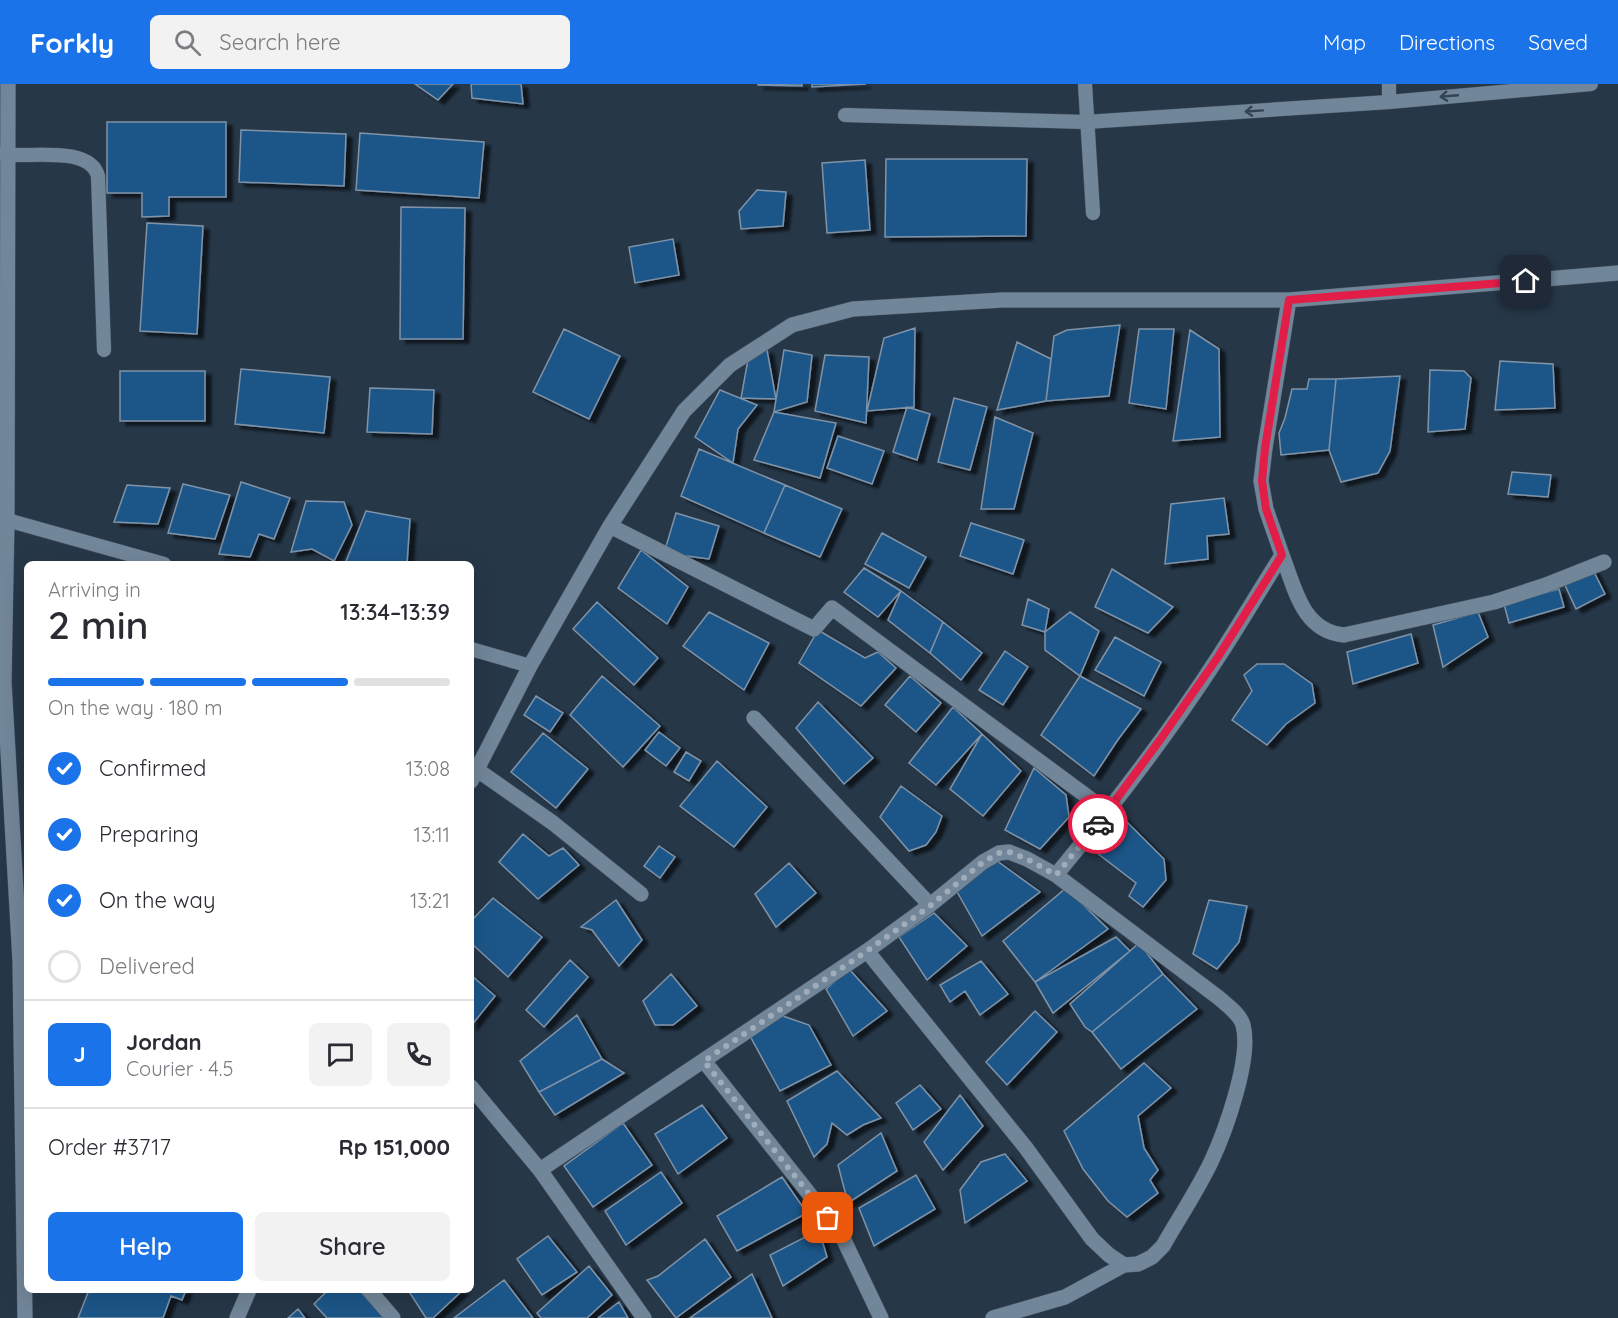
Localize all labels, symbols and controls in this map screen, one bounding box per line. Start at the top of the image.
search box [150,15,570,69]
text: Forkly [30,25,114,60]
icon: search [171,26,204,59]
text: Search here [219,28,341,56]
text: Map [1323,29,1366,55]
text: Directions [1399,29,1495,55]
text: Saved [1528,29,1588,55]
one-way arrow [1439,91,1459,102]
one-way arrow [1245,105,1265,116]
pin [1500,255,1551,306]
icon: home [1509,264,1542,297]
text: Arriving in [48,577,141,602]
text: 13:34–13:39 [340,598,450,626]
text: 2 min [48,600,149,649]
text: On the way · 180 m [48,695,222,720]
icon: check [48,752,81,785]
text: Confirmed [99,754,206,782]
text: 13:08 [406,756,450,781]
courier [1068,794,1128,854]
icon: car [1082,808,1115,841]
icon: check [48,818,81,851]
text: Preparing [99,820,199,848]
text: 13:11 [414,822,450,847]
icon: check [48,884,81,917]
text: On the way [99,886,215,914]
text: 13:21 [410,888,450,913]
text: Delivered [99,952,195,980]
button: chat [309,1023,372,1086]
button: phone [387,1023,450,1086]
text: Jordan [126,1028,202,1056]
text: J [73,1040,86,1068]
text: Courier · 4.5 [126,1056,233,1081]
text: Order #3717 [48,1133,171,1161]
text: Rp 151,000 [339,1133,450,1161]
pin [802,1192,853,1243]
icon: bag [811,1201,844,1234]
button: Help [48,1212,243,1281]
button: Share [255,1212,450,1281]

